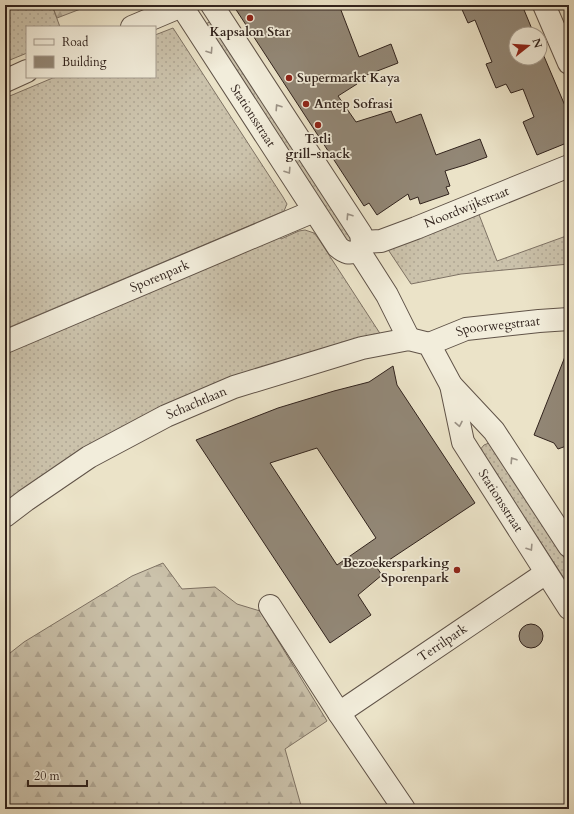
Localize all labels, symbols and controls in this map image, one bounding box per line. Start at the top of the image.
marker: Kapsalon Star [245,13,255,23]
place label: Kapsalon Star [210,23,291,41]
legend [26,26,156,78]
north arrow [508,26,548,66]
text: Road [62,34,89,50]
text: N [529,36,546,50]
one-way arrow [205,46,212,53]
text: Building [62,54,107,70]
place label: Supermarkt Kaya [297,69,400,87]
marker: Supermarkt Kaya [284,73,294,83]
street label: Stationsstraat [226,81,280,151]
place label: Antep Sofrasi [314,95,393,113]
marker: Antep Sofrasi [301,99,311,109]
one-way arrow [276,104,283,111]
marker: Tatli grill-snack [313,120,323,130]
place label: Tatli grill-snack [286,130,351,163]
one-way arrow [284,167,291,174]
street label: Noordwijkstraat [421,182,512,233]
one-way arrow [347,213,354,220]
street label: Sporenpark [127,256,192,297]
street label: Spoorwegstraat [453,312,541,341]
street label: Schachtlaan [163,382,230,424]
one-way arrow [455,420,463,427]
one-way arrow [511,457,518,464]
street label: Stationsstraat [474,466,527,536]
one-way arrow [525,544,533,551]
place label: Bezoekersparking Sporenpark [343,554,450,587]
marker: Bezoekersparking Sporenpark [452,565,462,575]
street label: Terrilpark [414,620,471,666]
scale bar [28,762,87,788]
text: 20 m [34,768,61,784]

